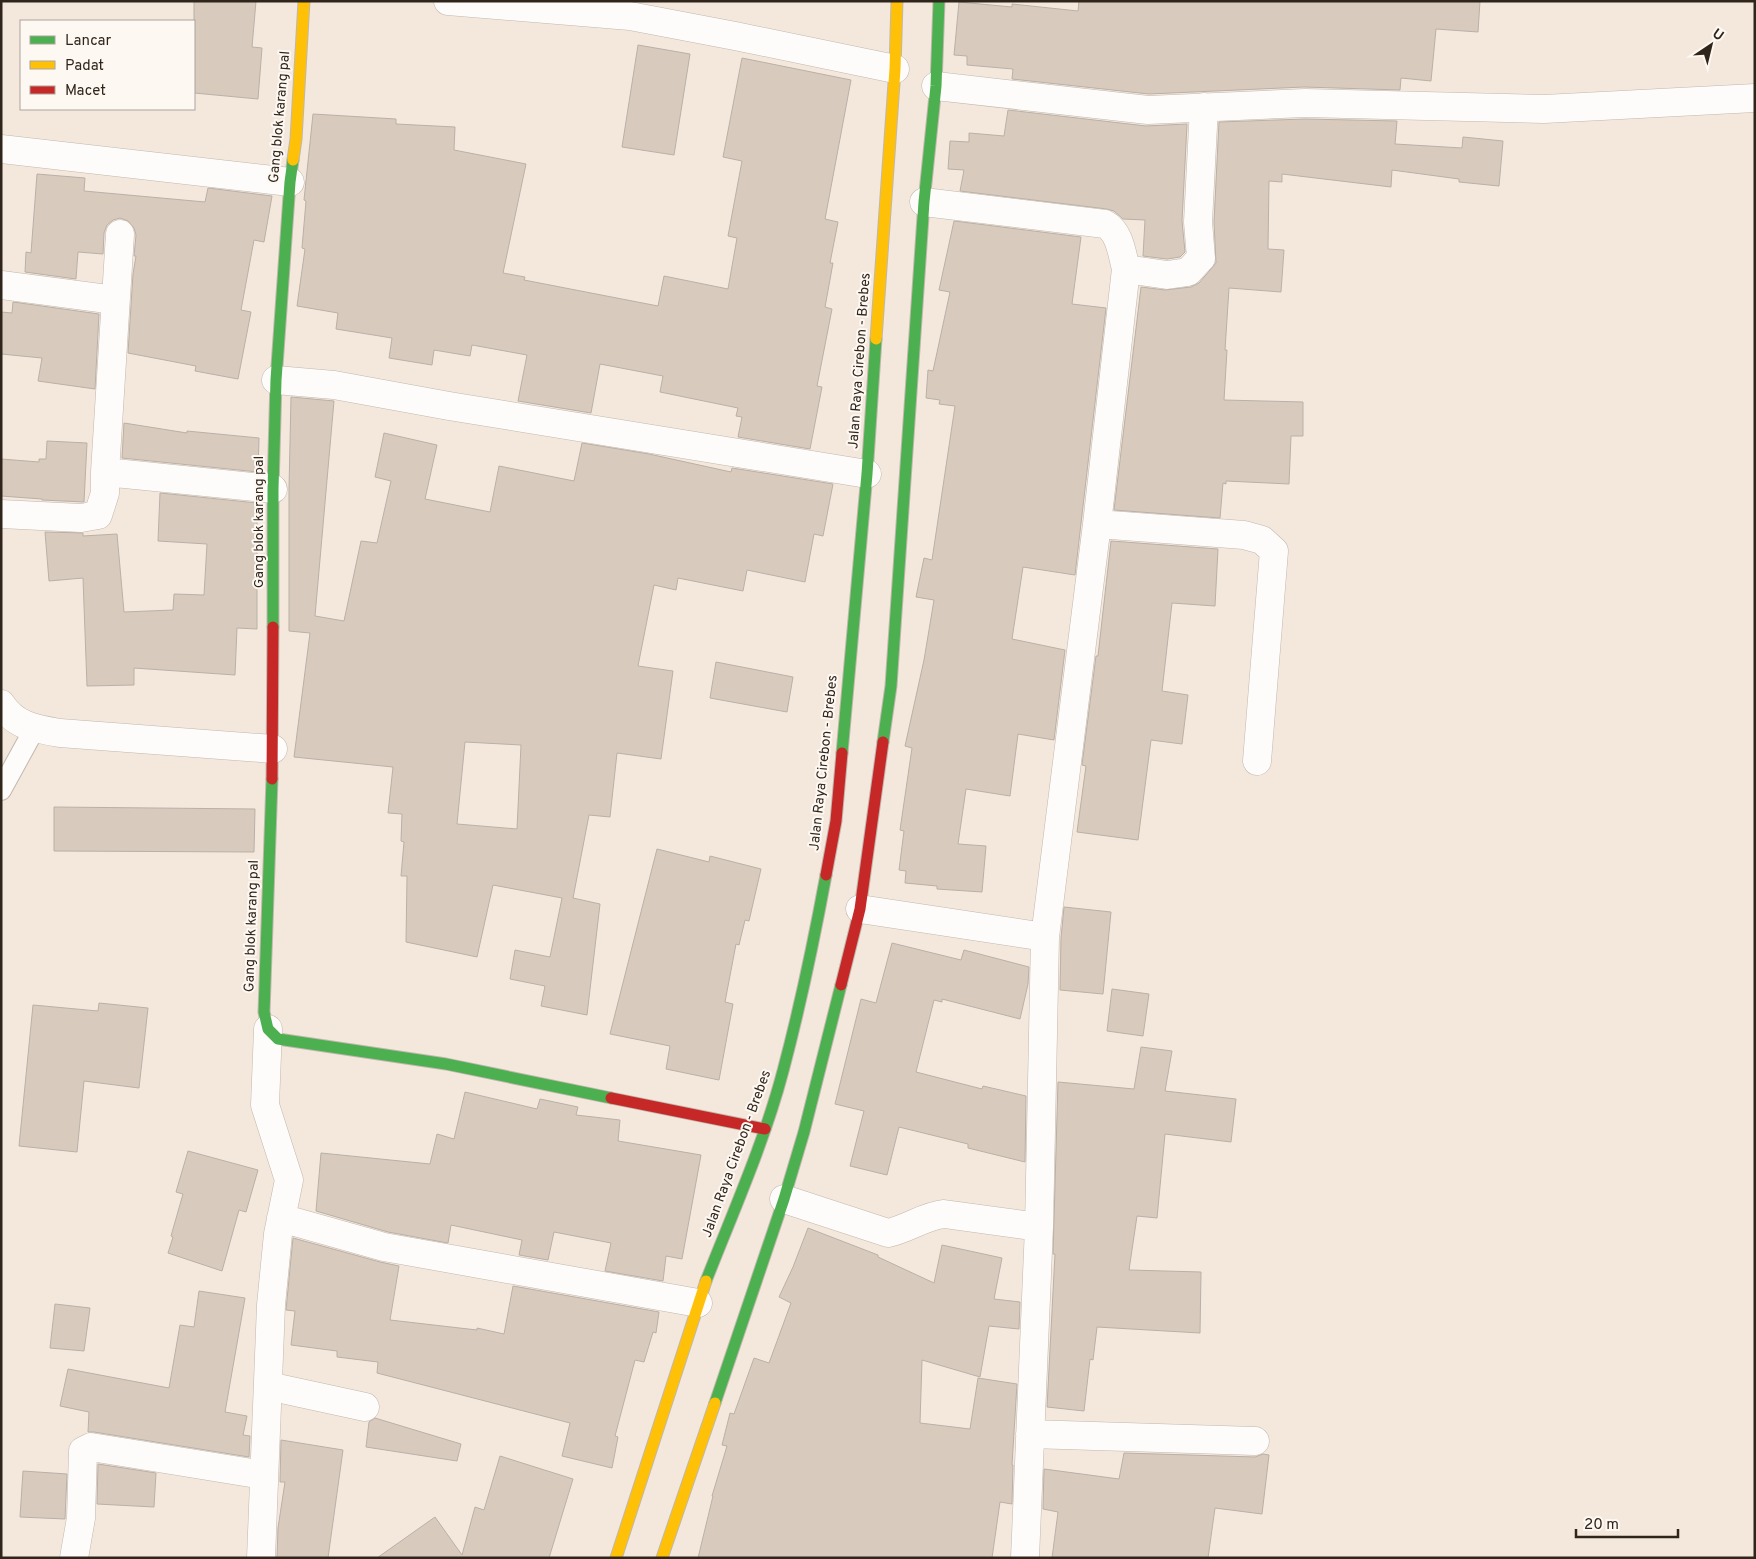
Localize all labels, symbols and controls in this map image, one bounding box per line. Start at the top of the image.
legend [20,20,195,110]
north arrow [1686,20,1736,70]
text: U [1709,26,1727,45]
text: Lancar [65,32,112,51]
street label: Gang blok karang pal [266,50,294,184]
text: Padat [65,57,104,76]
text: Macet [65,82,106,101]
street label: Jalan Raya Cirebon - Brebes [845,272,875,450]
street label: Gang blok karang pal [251,456,268,588]
street label: Jalan Raya Cirebon - Brebes [806,674,842,852]
street label: Gang blok karang pal [241,860,263,992]
street label: Jalan Raya Cirebon - Brebes [699,1068,775,1240]
scale bar [1576,1506,1678,1538]
text: 20 m [1584,1516,1619,1535]

